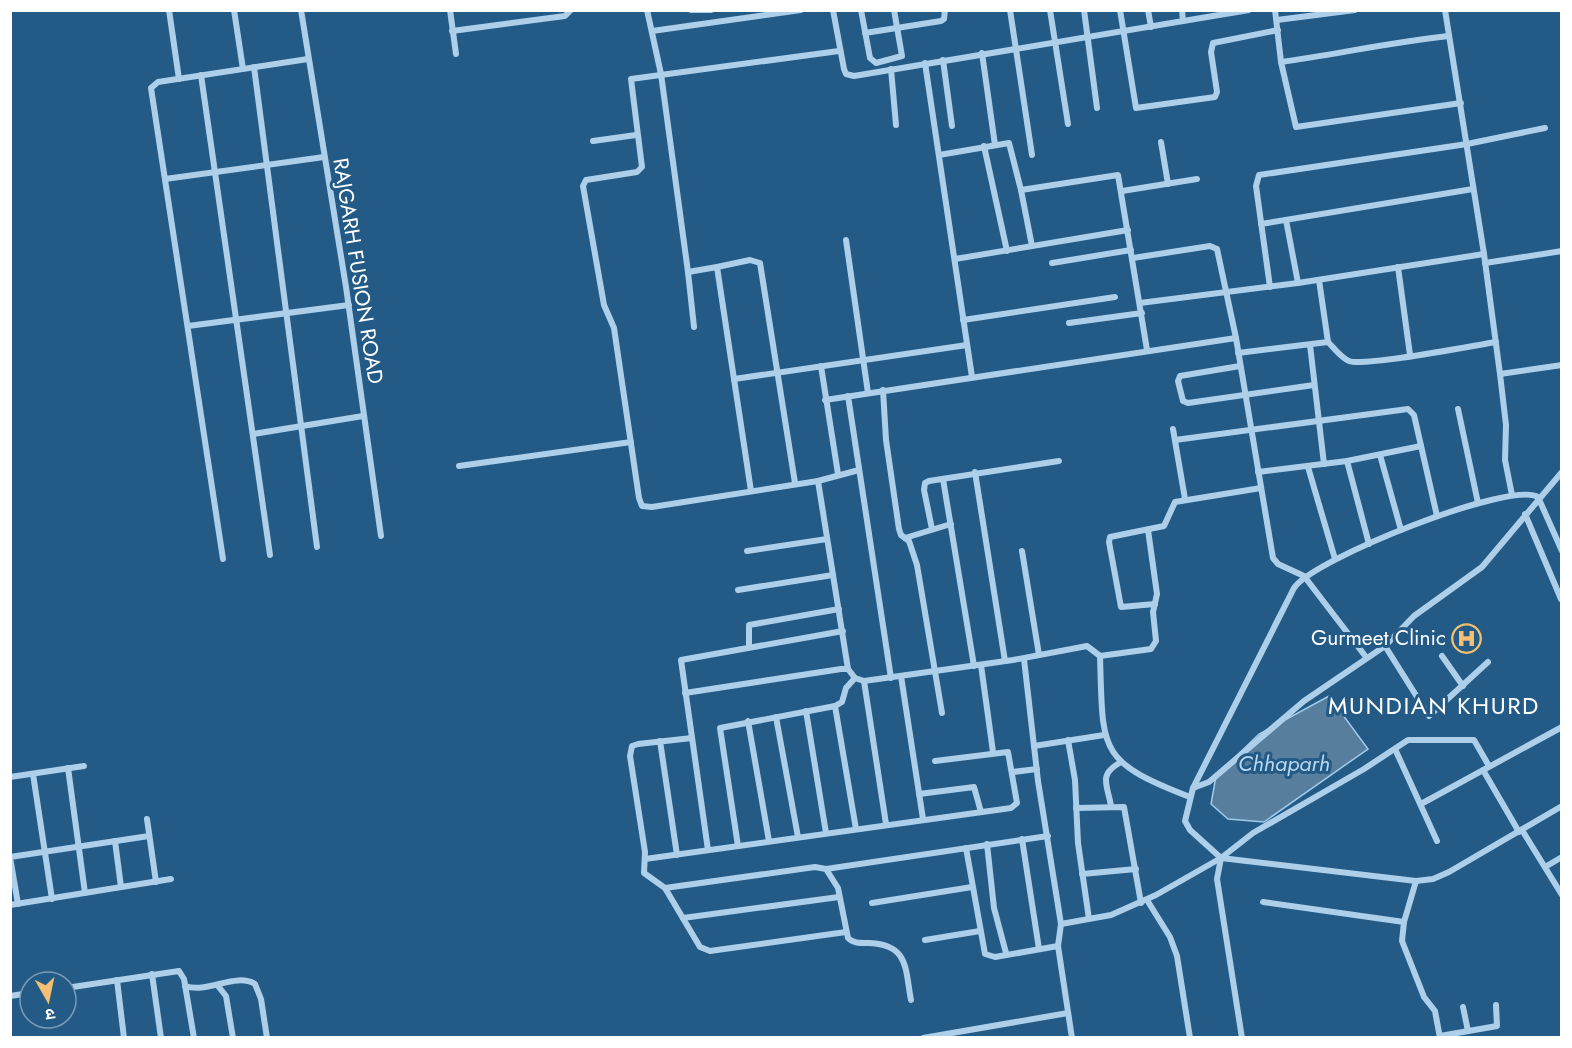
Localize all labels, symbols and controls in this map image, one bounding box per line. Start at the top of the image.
street label: RAJGARH FUSION ROAD [325,156,391,386]
hospital icon: Gurmeet Clinic [1451,622,1483,654]
place label: Gurmeet Clinic [1311,623,1446,653]
district label: MUNDIAN KHURD [1328,688,1540,723]
water label: Chhaparh [1238,747,1330,779]
north arrow [18,970,78,1030]
text: उ [43,1002,57,1027]

